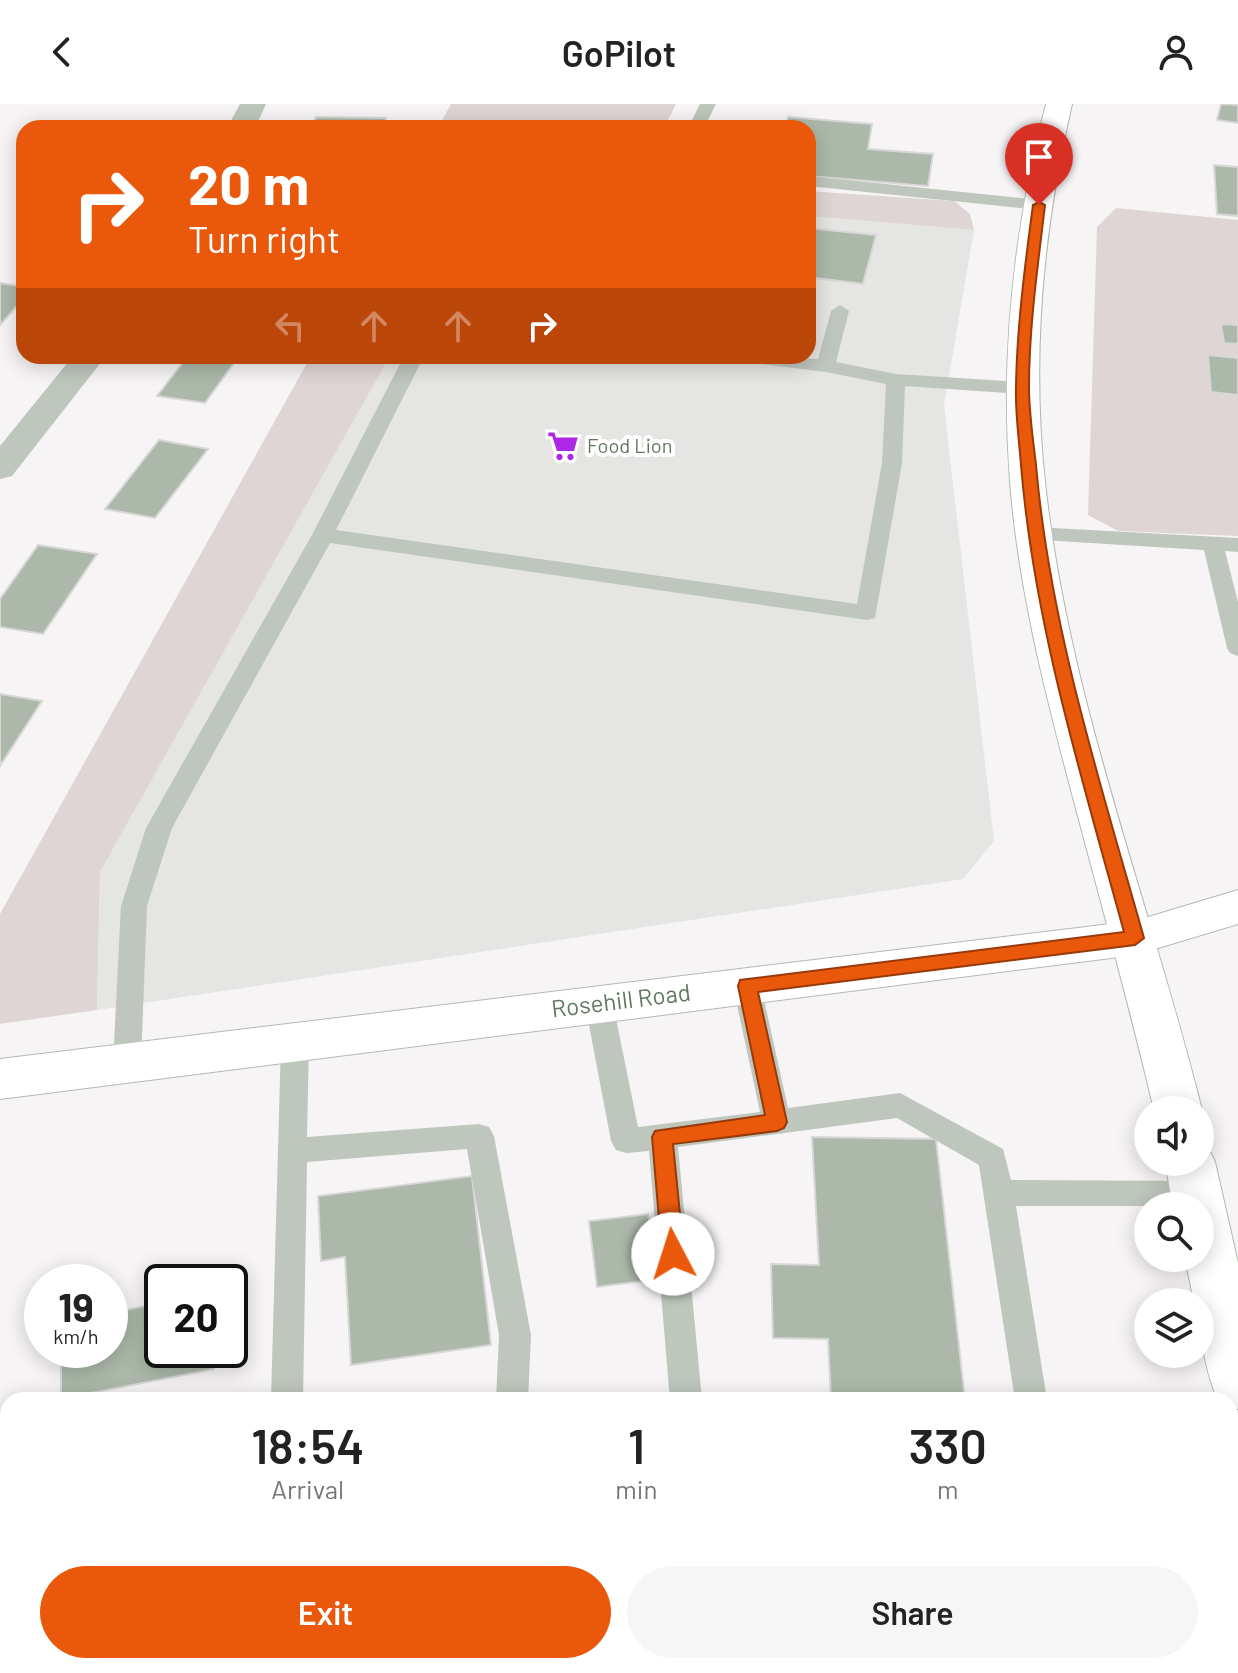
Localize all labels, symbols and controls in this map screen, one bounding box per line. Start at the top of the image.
icon: back [40,30,84,74]
icon: person [1154,30,1198,74]
text: GoPilot [562,31,676,74]
pin [1005,123,1073,205]
icon: arrive [1017,135,1061,179]
text: 20 m [188,149,309,216]
icon: right [56,152,160,256]
text: Turn right [188,217,340,260]
icon: left [268,304,312,348]
icon: ahead [352,304,396,348]
icon: ahead [436,304,480,348]
icon: right [520,304,564,348]
supermarket icon: Food Lion [546,429,580,463]
place label: Food Lion [587,433,672,457]
street label: Rosehill Road [550,977,692,1022]
map controls [1134,1096,1214,1368]
button: sound [1134,1096,1214,1176]
button: search [1134,1192,1214,1272]
position arrow [631,1212,715,1296]
speed limit sign: 20 [144,1264,248,1368]
text: 19 [58,1282,94,1330]
button: layers [1134,1288,1214,1368]
text: km/h [53,1324,99,1348]
text: 18:54 [251,1416,364,1474]
text: 1 [628,1416,645,1474]
text: 330 [909,1416,987,1474]
text: Arrival [271,1473,344,1504]
text: min [615,1473,658,1504]
text: m [937,1473,959,1504]
button: Exit [40,1566,611,1658]
button: Share [627,1566,1198,1658]

